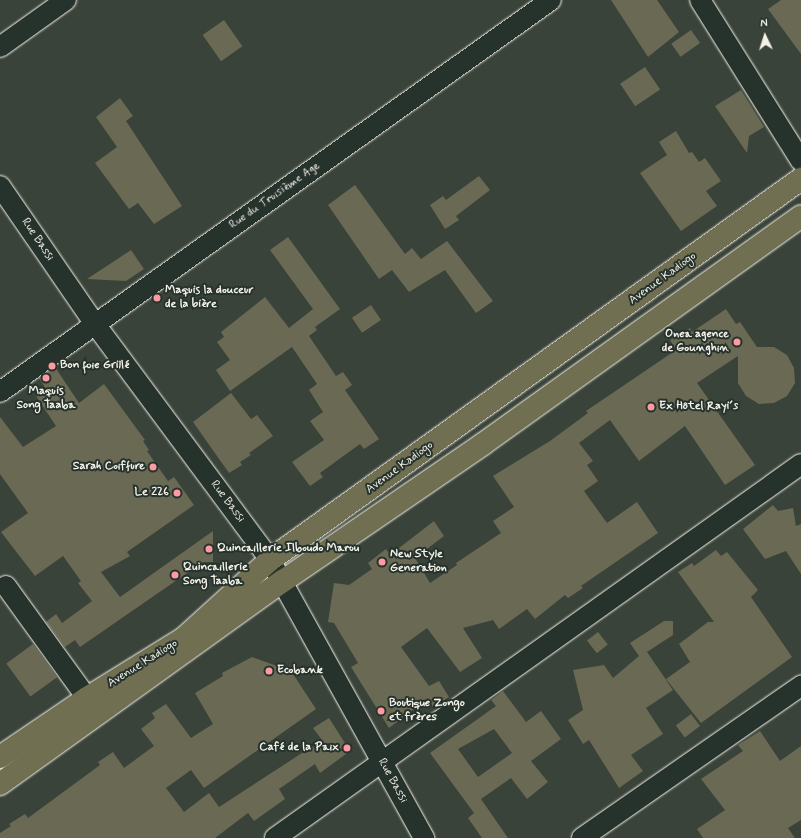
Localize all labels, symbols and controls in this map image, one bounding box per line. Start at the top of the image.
north arrow [745,16,785,56]
text: N [760,17,768,31]
street label: Rue du Troisième Age [228,160,322,232]
street label: Rue Bassi [18,216,56,264]
street label: Avenue Kadiogo [626,250,700,308]
place label: Maquis la douceur de la bière [165,284,253,312]
marker: Maquis la douceur de la bière [152,293,162,303]
place label: Onea agence de Gounghin [665,328,729,356]
marker: Onea agence de Gounghin [732,337,742,347]
place label: Bon foie Grillé [60,359,129,373]
marker: Bon foie Grillé [47,361,57,371]
marker: Maquis Song Taaba [41,373,51,383]
place label: Maquis Song Taaba [16,385,76,413]
place label: Ex Hôtel Rayi´s [659,400,739,414]
marker: Ex Hôtel Rayi´s [646,402,656,412]
street label: Avenue Kadiogo [363,439,437,497]
place label: Sarah Coiffure [69,460,145,474]
marker: Sarah Coiffure [148,462,158,472]
street label: Rue Bassi [207,479,247,525]
place label: Le 226 [135,486,169,500]
marker: Le 226 [172,488,182,498]
place label: Quincaillerie Ilboudo Marou [217,542,359,556]
marker: Quincaillerie Ilboudo Marou [204,544,214,554]
place label: New Style Generation [390,548,447,576]
marker: New Style Generation [377,557,387,567]
place label: Quincaillerie Song Taaba [183,561,248,589]
marker: Quincaillerie Song Taaba [170,570,180,580]
street label: Avenue Kadiogo [105,637,181,691]
place label: Ecobank [277,664,323,678]
marker: Ecobank [264,666,274,676]
place label: Boutique Zongo et frères [389,697,465,725]
marker: Boutique Zongo et frères [376,706,386,716]
place label: Café de la Paix [262,741,339,755]
marker: Café de la Paix [342,743,352,753]
street label: Rue Bassi [374,757,410,805]

